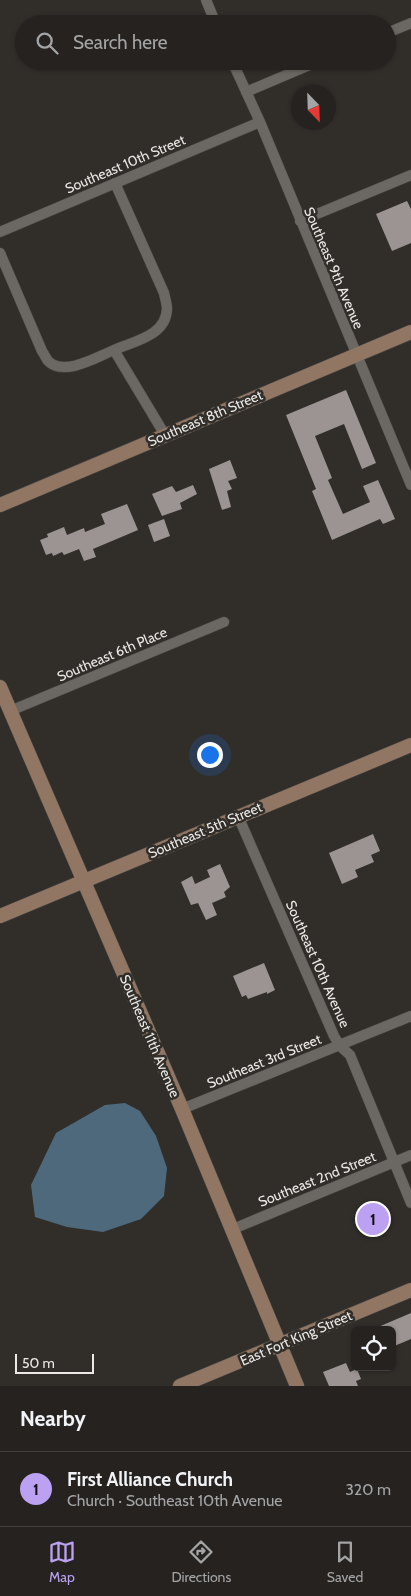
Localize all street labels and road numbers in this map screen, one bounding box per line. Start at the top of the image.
street label: Southeast 10th Street [62,130,188,197]
street label: Southeast 9th Avenue [300,204,368,332]
street label: Southeast 8th Street [145,386,265,450]
street label: Southeast 6th Place [54,623,170,685]
street label: Southeast 5th Street [145,798,265,862]
street label: Southeast 10th Avenue [282,898,354,1030]
street label: Southeast 11th Avenue [116,972,184,1100]
street label: Southeast 3rd Street [204,1030,324,1092]
street label: Southeast 2nd Street [256,1147,379,1211]
street label: East Fort King Street [237,1306,355,1370]

